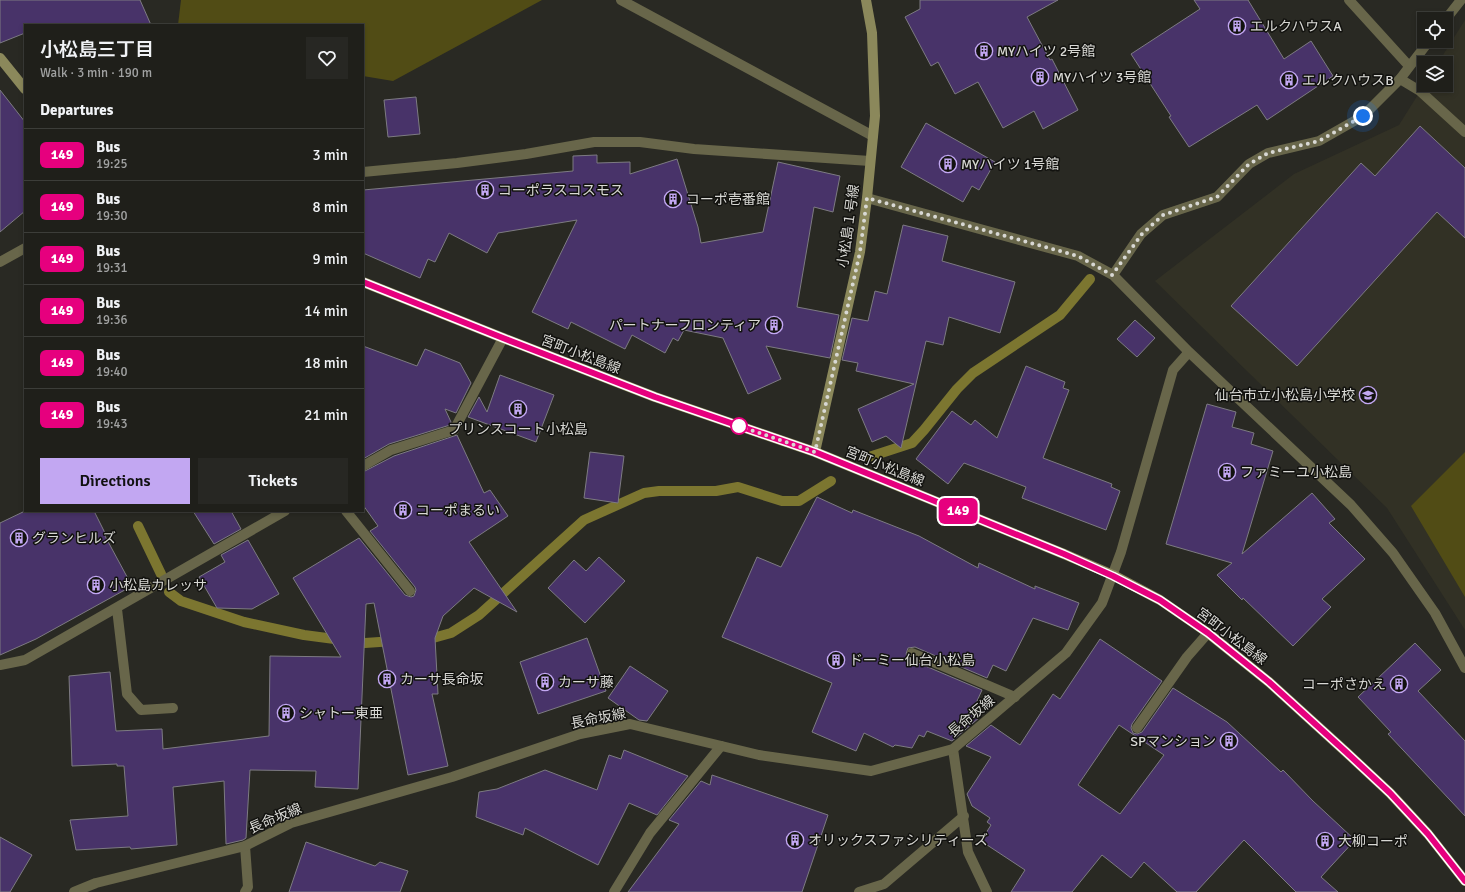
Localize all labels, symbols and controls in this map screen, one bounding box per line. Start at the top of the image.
map controls [1417,12,1453,92]
button: locate [1417,12,1453,48]
building icon: エルクハウスA [1227,16,1247,36]
place label: エルクハウスA [1250,18,1342,35]
button: heart [306,37,348,79]
text: 小松島三丁目 [40,38,154,62]
building icon: MYハイツ 2号館 [974,41,994,61]
place label: MYハイツ 2号館 [997,43,1095,60]
button: layers [1417,56,1453,92]
text: Walk · 3 min · 190 m [40,65,152,81]
building icon: MYハイツ 3号館 [1030,67,1050,87]
place label: MYハイツ 3号館 [1053,69,1151,86]
building icon: エルクハウスB [1279,70,1299,90]
place label: エルクハウスB [1302,72,1394,89]
text: Departures [40,101,113,119]
your location [1353,106,1373,126]
text: Bus [96,138,120,156]
text: 149 [51,146,73,163]
text: 3 min [312,146,348,164]
building icon: MYハイツ 1号館 [938,154,958,174]
text: 19:25 [96,156,128,172]
place label: MYハイツ 1号館 [961,156,1059,173]
building icon: コーポラスコスモス [475,180,495,200]
place label: コーポラスコスモス [498,182,624,199]
street label: 小松島１号線 [834,183,863,269]
building icon: コーポ壱番館 [663,189,683,209]
text: Bus [96,190,120,208]
place label: コーポ壱番館 [686,191,770,208]
text: 149 [51,198,73,215]
text: 8 min [312,198,348,216]
text: 19:30 [96,208,128,224]
text: Bus [96,242,120,260]
text: 149 [51,250,73,267]
text: 9 min [312,250,348,268]
text: 19:31 [96,260,128,276]
text: Bus [96,294,120,312]
text: 149 [51,302,73,319]
text: 14 min [304,302,348,320]
text: 19:36 [96,312,128,328]
building icon: パートナーフロンティア [764,315,784,335]
place label: パートナーフロンティア [609,317,761,334]
street label: 宮町小松島線 [539,331,623,377]
text: Bus [96,346,120,364]
text: 149 [51,354,73,371]
text: 18 min [304,354,348,372]
text: 19:40 [96,364,128,380]
school or university icon: 仙台市立小松島小学校 [1358,385,1378,405]
place label: 仙台市立小松島小学校 [1215,387,1355,404]
text: Bus [96,398,120,416]
building icon: プリンスコート小松島 [508,399,528,419]
text: 149 [51,406,73,423]
text: 21 min [304,406,348,424]
text: 19:43 [96,416,128,432]
unlabelled marker [730,417,748,435]
place label: プリンスコート小松島 [448,421,588,438]
street label: 宮町小松島線 [843,443,927,490]
button: Directions [40,458,190,504]
button: Tickets [198,458,348,504]
building icon: ファミーユ小松島 [1217,462,1237,482]
place label: ファミーユ小松島 [1240,464,1352,481]
line badge: 149 [935,498,981,524]
building icon: コーポまるい [393,500,413,520]
place label: コーポまるい [416,502,500,519]
text: 149 [947,502,969,519]
building icon: グランヒルズ [9,528,29,548]
place label: グランヒルズ [32,530,116,547]
building icon: 小松島カレッサ [86,575,106,595]
place label: 小松島カレッサ [109,577,207,594]
street label: 宮町小松島線 [1193,604,1270,668]
building icon: ドーミー仙台小松島 [826,650,846,670]
place label: ドーミー仙台小松島 [849,652,975,669]
building icon: カーサ長命坂 [377,669,397,689]
place label: カーサ長命坂 [400,671,484,688]
building icon: カーサ藤 [535,672,555,692]
place label: カーサ藤 [558,674,614,691]
building icon: コーポさかえ [1389,674,1409,694]
place label: コーポさかえ [1302,676,1386,693]
street label: 長命坂線 [944,692,998,741]
building icon: シャトー東亜 [276,703,296,723]
place label: シャトー東亜 [299,705,383,722]
street label: 長命坂線 [569,705,627,732]
building icon: SPマンション [1219,731,1239,751]
place label: SPマンション [1130,733,1216,750]
street label: 長命坂線 [246,800,304,837]
building icon: オリックスファシリティーズ [785,830,805,850]
building icon: 大柳コーポ [1315,831,1335,851]
place label: オリックスファシリティーズ [808,832,988,849]
place label: 大柳コーポ [1338,833,1408,850]

